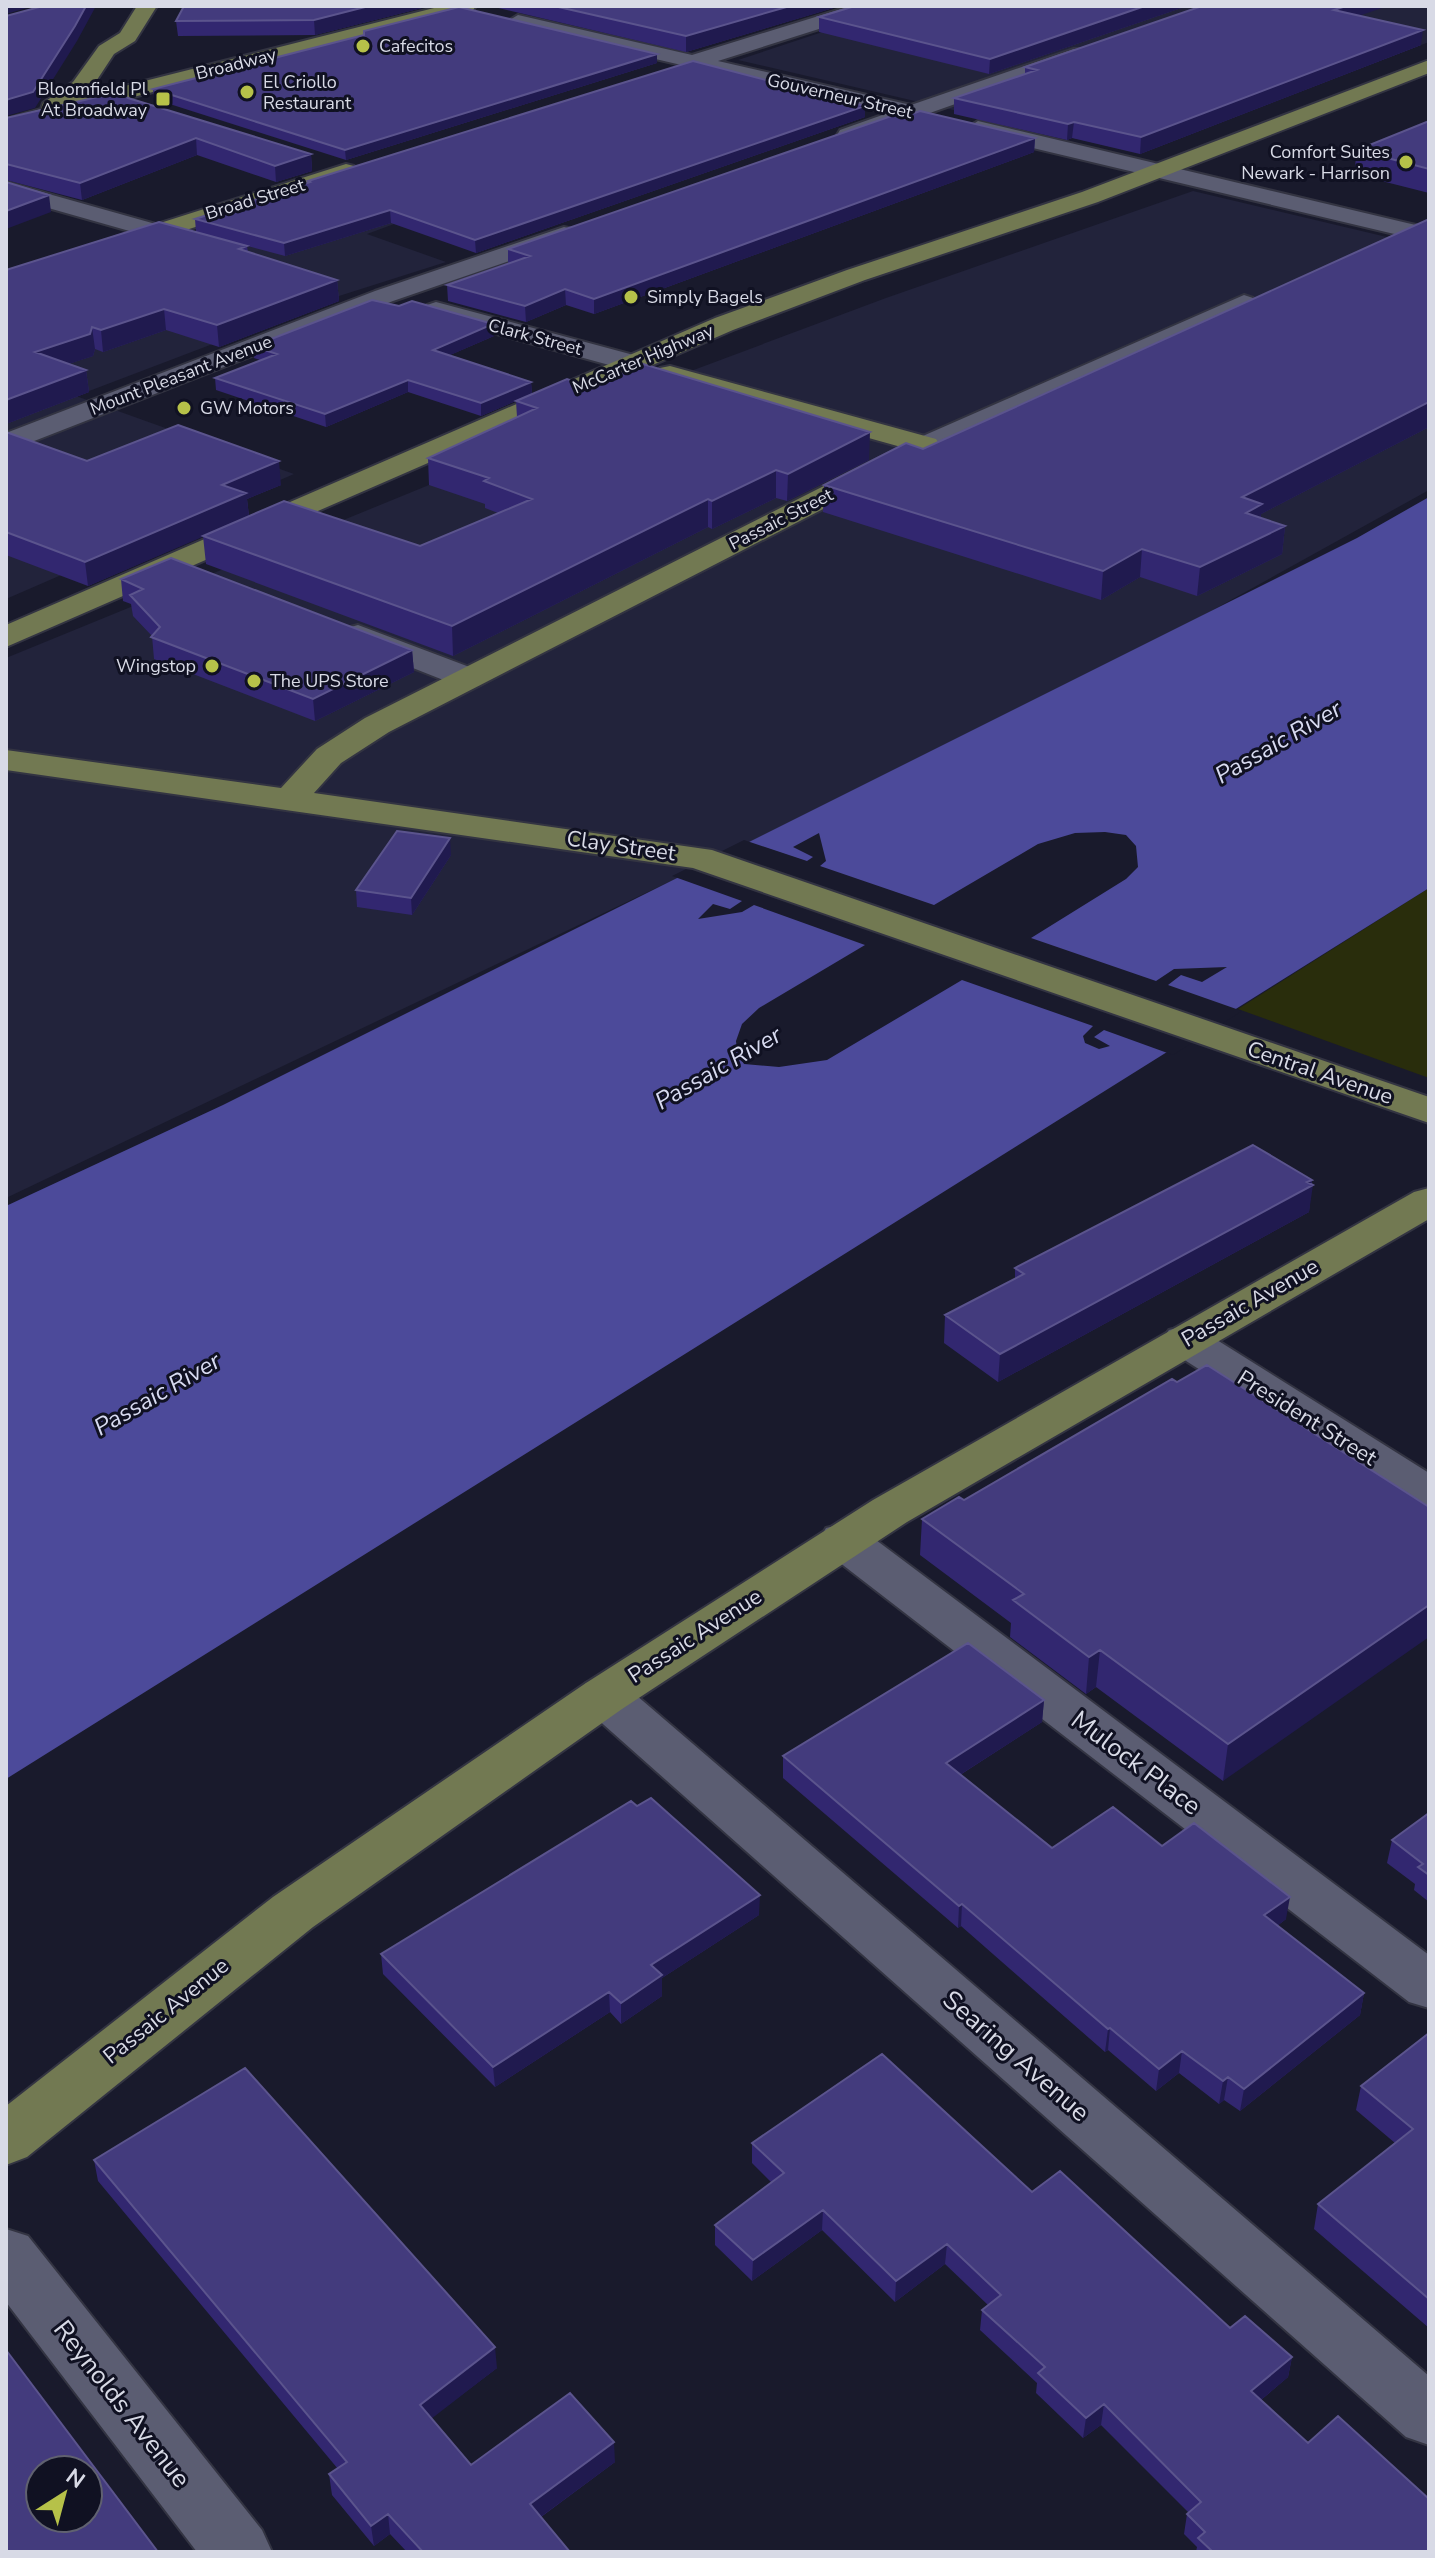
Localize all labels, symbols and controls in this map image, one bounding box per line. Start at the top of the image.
place label: Cafecitos [379,34,453,58]
marker: Cafecitos [354,37,372,55]
street label: Broadway [193,42,280,86]
street label: Gouverneur Street [765,68,916,125]
place label: El Criollo Restaurant [263,70,352,115]
place label: Bloomfield Pl At Broadway [37,77,148,122]
marker: El Criollo Restaurant [238,83,256,101]
marker: Bloomfield Pl At Broadway [154,90,172,108]
place label: Comfort Suites Newark - Harrison [1241,140,1390,185]
marker: Comfort Suites Newark - Harrison [1397,153,1415,171]
street label: Broad Street [203,172,308,225]
place label: Simply Bagels [647,285,763,309]
marker: Simply Bagels [622,288,640,306]
street label: Clark Street [485,313,585,361]
street label: McCarter Highway [569,318,718,400]
street label: Mount Pleasant Avenue [87,329,275,421]
place label: GW Motors [200,396,294,420]
marker: GW Motors [175,399,193,417]
street label: Passaic Street [725,482,838,555]
place label: Wingstop [116,654,196,678]
marker: Wingstop [203,657,221,675]
place label: The UPS Store [270,669,389,693]
marker: The UPS Store [245,672,263,690]
water label: Passaic River [1209,692,1348,791]
street label: Clay Street [565,824,678,869]
water label: Passaic River [649,1018,788,1117]
street label: Central Avenue [1243,1034,1397,1112]
street label: Passaic Avenue [1176,1252,1324,1354]
water label: Passaic River [88,1344,227,1443]
street label: President Street [1232,1363,1383,1473]
street label: Passaic Avenue [622,1582,768,1690]
street label: Mulock Place [1064,1703,1208,1823]
street label: Passaic Avenue [97,1951,235,2071]
street label: Searing Avenue [935,1982,1097,2130]
street label: Reynolds Avenue [45,2313,199,2495]
north arrow [24,2454,104,2534]
text: N [60,2462,91,2496]

